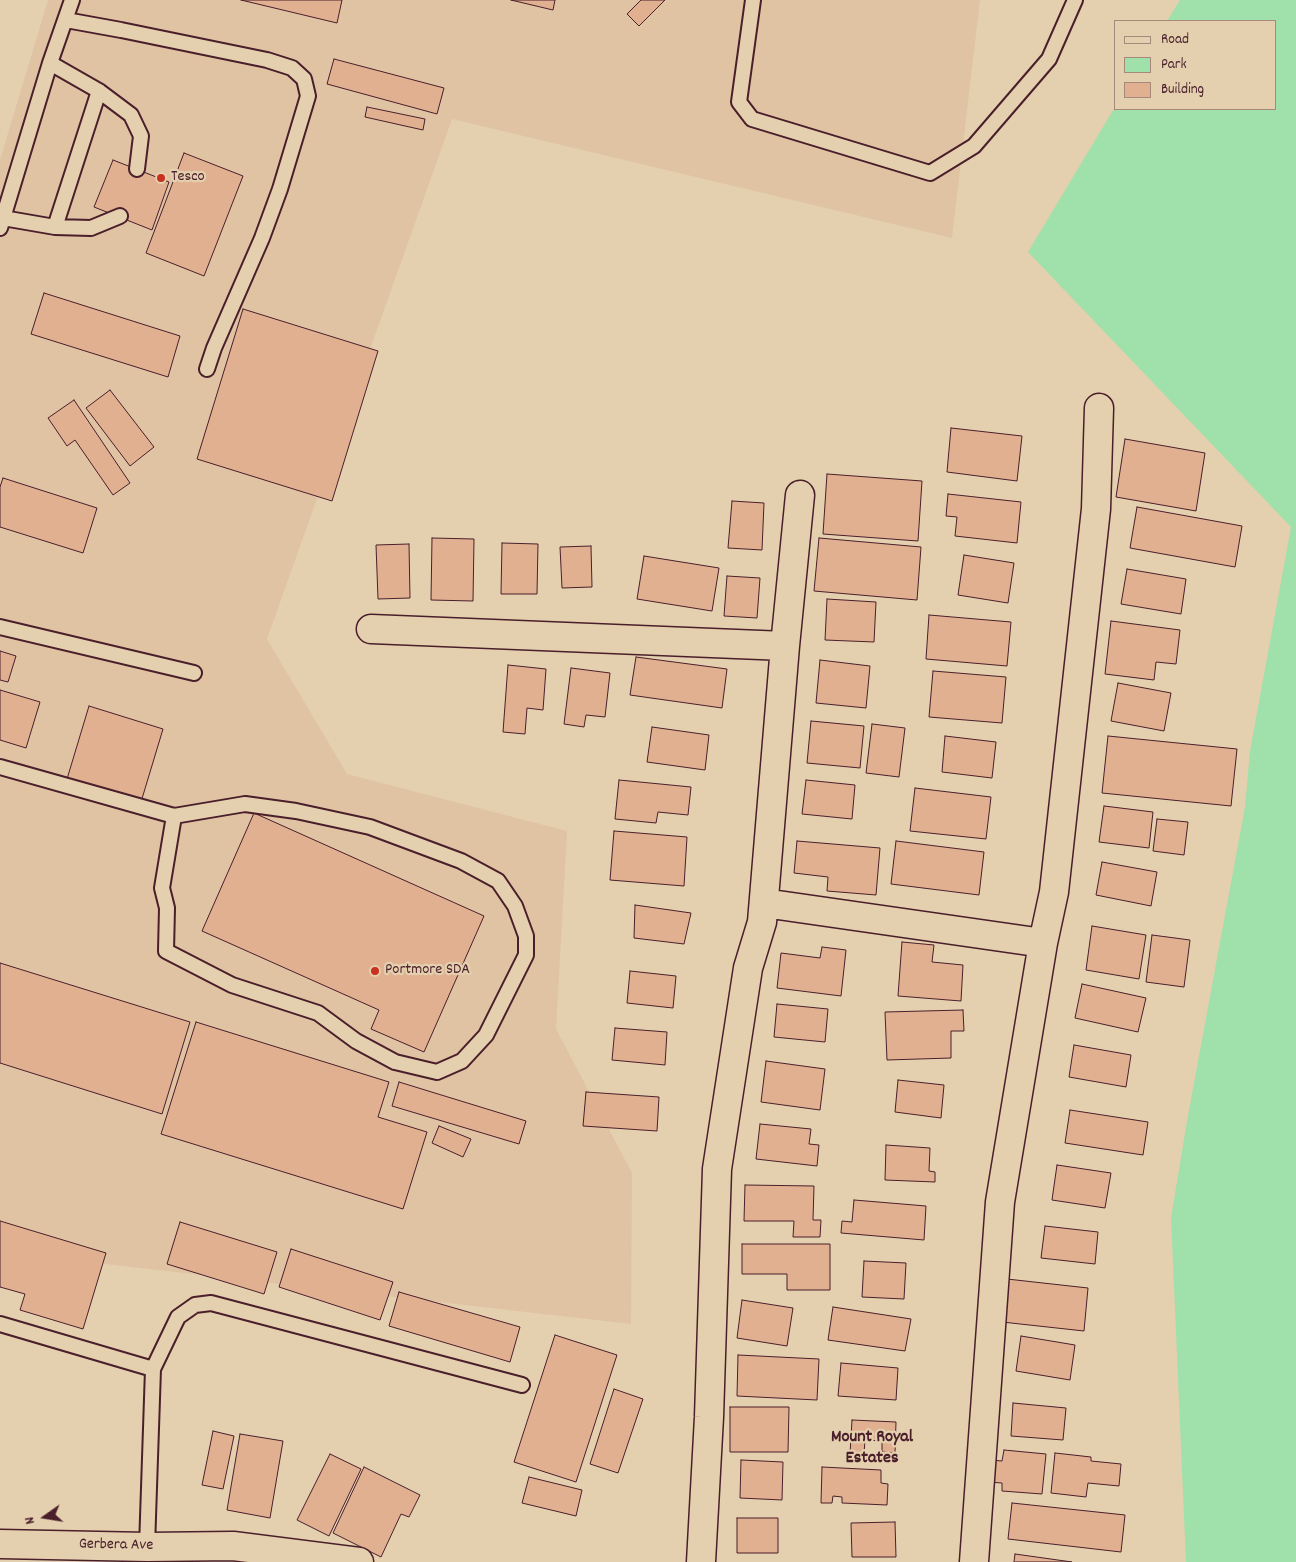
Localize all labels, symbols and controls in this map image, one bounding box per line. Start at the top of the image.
legend [1114,20,1276,110]
text: Road [1161,29,1189,51]
text: Park [1161,54,1187,76]
text: Building [1161,79,1204,101]
place label: Tesco [171,168,205,188]
marker: Tesco [155,172,167,184]
place label: Portmore SDA [385,961,470,981]
marker: Portmore SDA [369,965,381,977]
district label: Mount Royal Estates [831,1428,913,1470]
north arrow [20,1492,70,1542]
text: N [20,1515,41,1526]
street label: Gerbera Ave [79,1536,153,1556]

